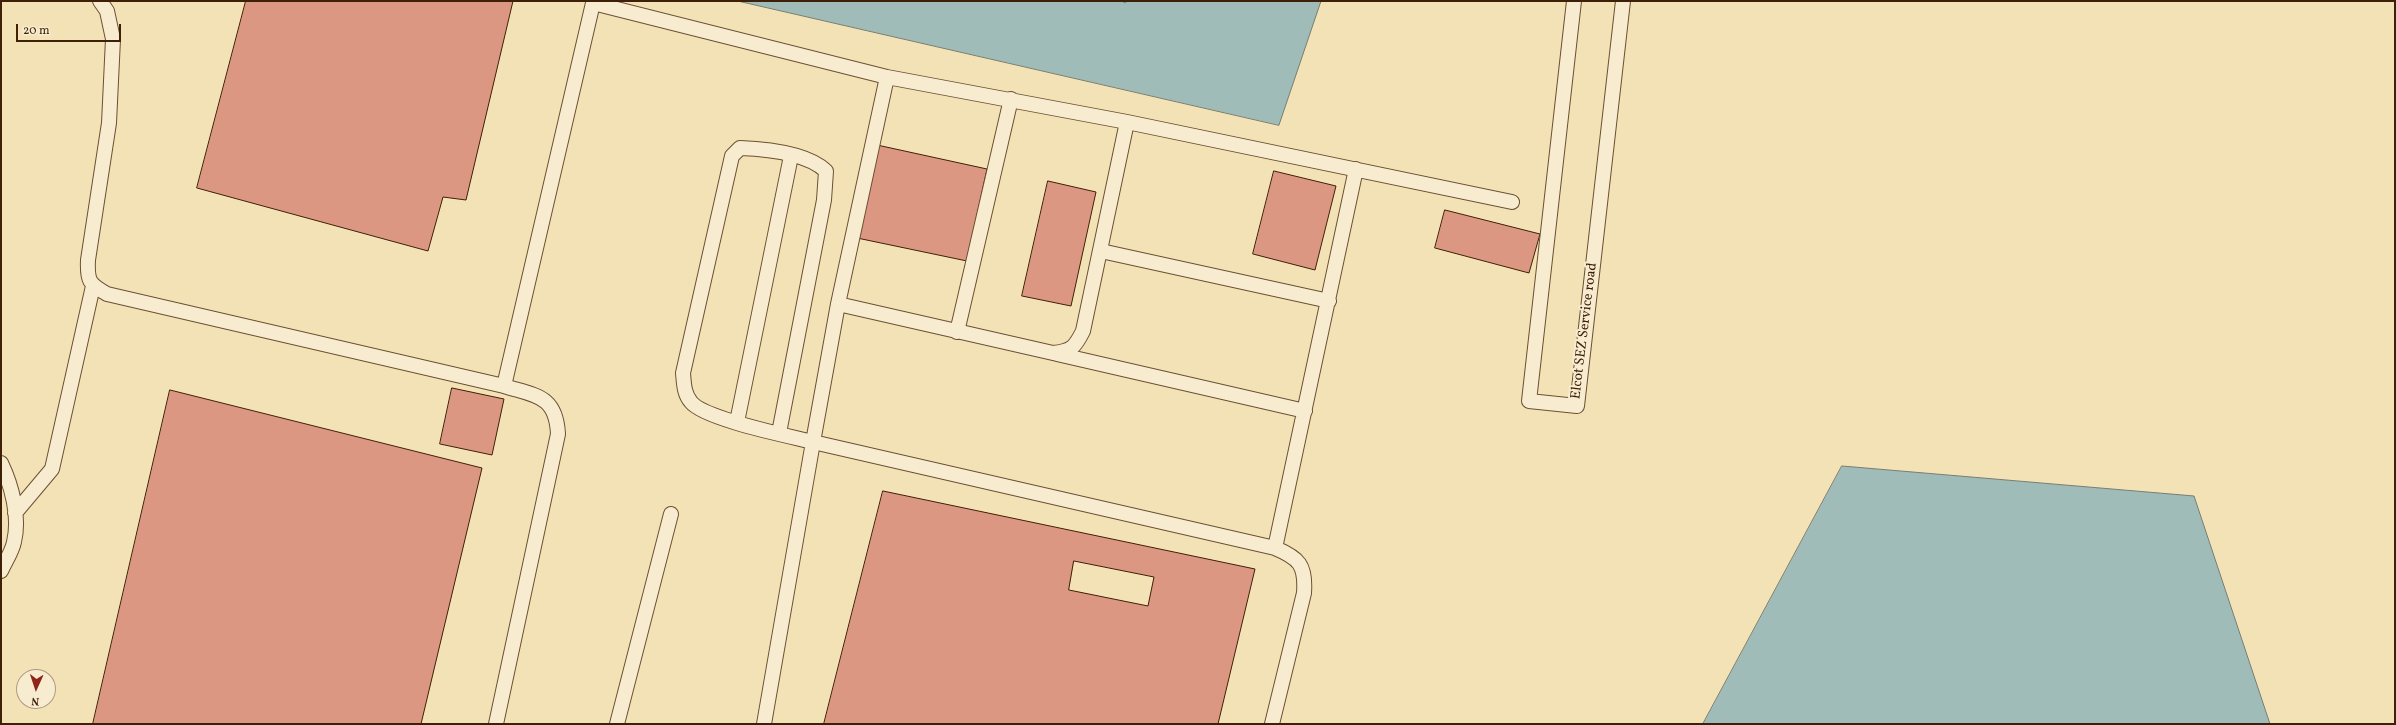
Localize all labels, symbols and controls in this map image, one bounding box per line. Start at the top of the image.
scale bar [18,16,123,42]
text: 20 m [23,23,50,39]
street label: Elcot SEZ Service road [1568,262,1602,400]
north arrow [16,669,56,709]
text: N [31,693,40,708]

